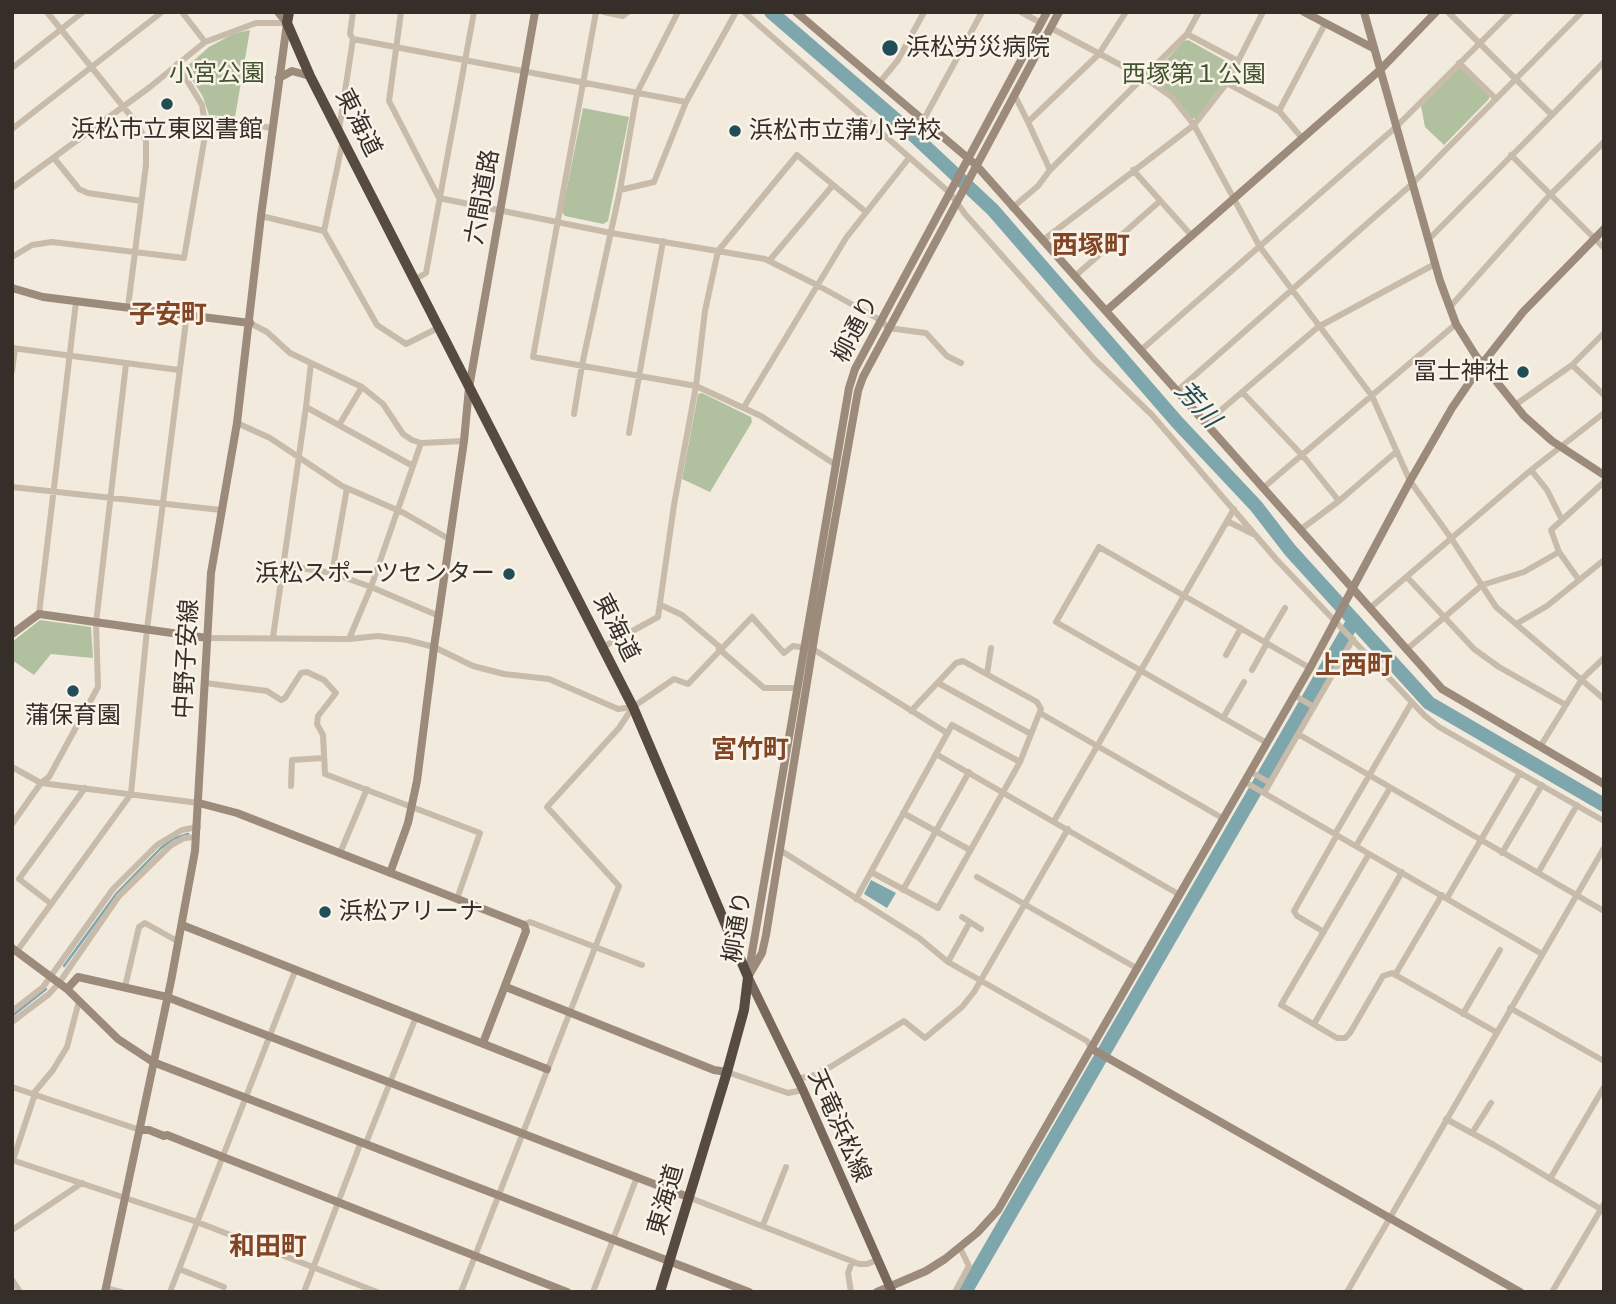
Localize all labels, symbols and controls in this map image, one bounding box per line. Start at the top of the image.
place label: 浜松労災病院 [906,34,1050,62]
marker: 浜松労災病院 [880,38,900,58]
park label: 小宮公園 [169,60,265,88]
park label: 西塚第１公園 [1122,61,1266,89]
street label: 東海道 [329,84,387,162]
marker: 浜松市立東図書館 [159,96,175,112]
place label: 浜松市立東図書館 [71,116,263,144]
place label: 浜松市立蒲小学校 [749,117,941,145]
marker: 浜松市立蒲小学校 [727,123,743,139]
street label: 六間道路 [460,147,506,247]
district label: 西塚町 [1052,230,1130,262]
street label: 柳通り [827,290,885,368]
district label: 子安町 [129,299,207,331]
place label: 冨士神社 [1413,358,1509,386]
marker: 冨士神社 [1515,364,1531,380]
water label: 芳川 [1168,375,1226,435]
place label: 浜松スポーツセンター [255,560,495,588]
marker: 浜松スポーツセンター [501,566,517,582]
street label: 東海道 [587,589,645,667]
street label: 中野子安線 [169,598,205,720]
district label: 上西町 [1315,650,1393,682]
marker: 蒲保育園 [65,683,81,699]
place label: 蒲保育園 [25,702,121,730]
district label: 宮竹町 [711,734,789,766]
street label: 柳通り [718,889,758,965]
place label: 浜松アリーナ [339,898,483,926]
marker: 浜松アリーナ [317,904,333,920]
street label: 天竜浜松線 [801,1065,877,1187]
street label: 東海道 [642,1161,690,1239]
district label: 和田町 [229,1231,307,1263]

